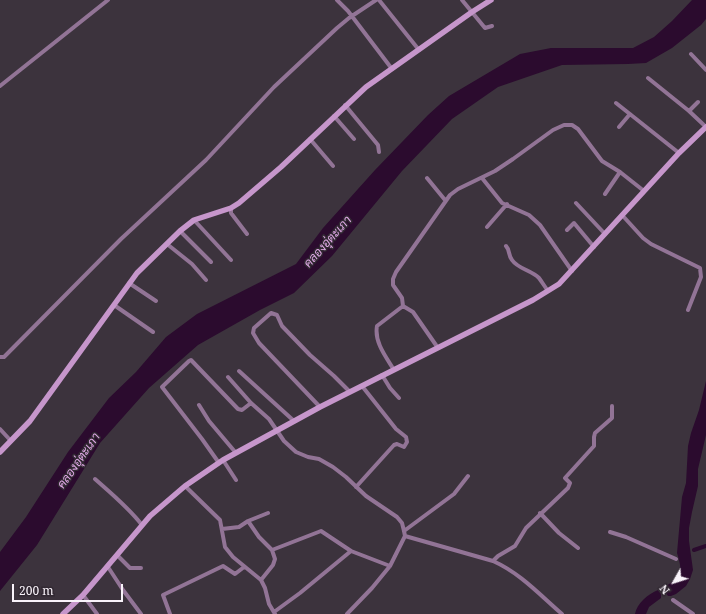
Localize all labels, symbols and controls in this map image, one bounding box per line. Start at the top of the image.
water label: คลองอุ่ตะเภา [301,213,355,271]
water label: คลองอุ่ตะเภา [55,431,103,491]
north arrow [654,562,694,602]
scale bar [14,576,125,602]
text: 200 m [19,582,54,599]
text: N [656,582,673,598]

